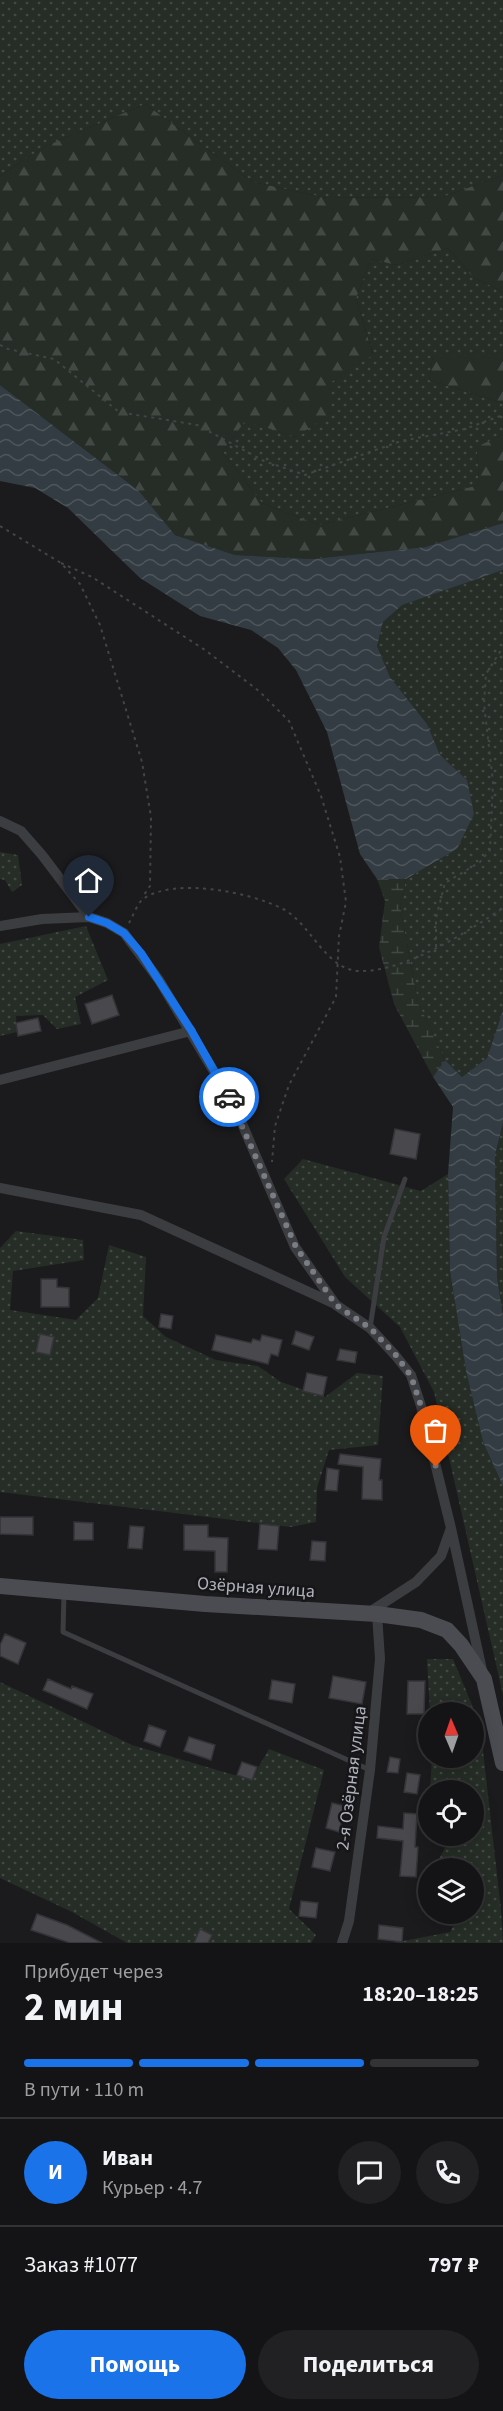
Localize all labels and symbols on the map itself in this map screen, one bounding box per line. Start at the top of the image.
pin [63,855,114,917]
courier [199,1067,259,1127]
pin [410,1405,461,1467]
street label: Озёрная улица [196,1571,316,1604]
north arrow [418,1702,484,1768]
street label: 2-я Озёрная улица [330,1704,373,1852]

